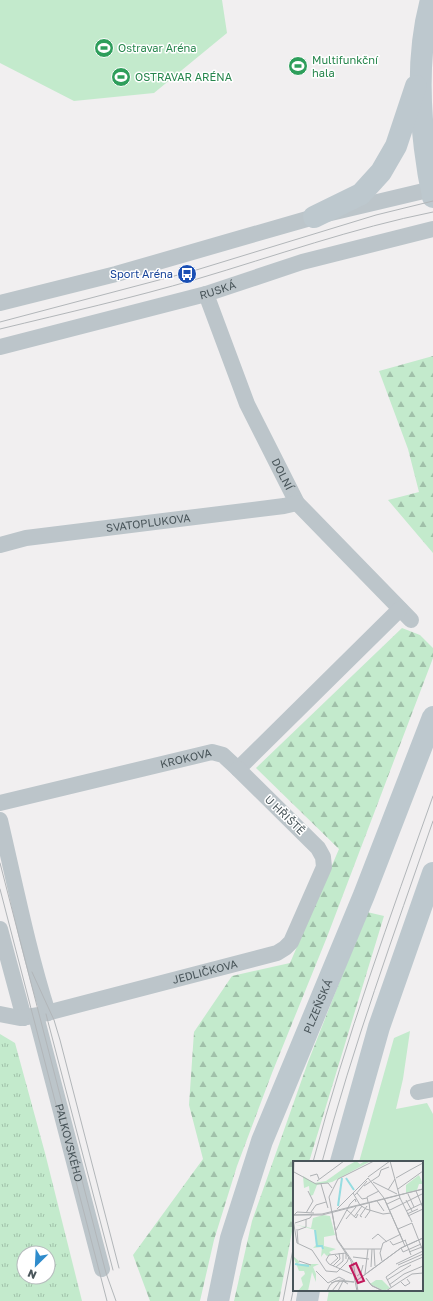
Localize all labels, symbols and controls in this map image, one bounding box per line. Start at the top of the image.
sports icon: Ostravar Aréna [93,37,115,59]
place label: Ostravar Aréna [118,41,197,54]
place label: Multifunkční hala [312,53,379,79]
sports icon: Multifunkční hala [287,55,309,77]
sports icon: OSTRAVAR ARÉNA [110,66,132,88]
place label: OSTRAVAR ARÉNA [135,70,233,83]
bus stop icon: Sport Aréna [176,263,198,285]
place label: Sport Aréna [110,267,173,280]
street label: RUSKÁ [198,277,238,301]
street label: DOLNÍ [269,456,297,493]
street label: SVATOPLUKOVA [105,511,192,534]
street label: KROKOVA [159,745,213,770]
street label: U HŘIŠTĚ [263,792,308,837]
street label: JEDLIČKOVA [171,956,239,986]
street label: PLZEŇSKÁ [300,976,335,1035]
street label: PALKOVSKÉHO [53,1102,86,1183]
inset map [293,1161,423,1291]
north arrow [16,1245,56,1285]
text: N [25,1267,38,1282]

